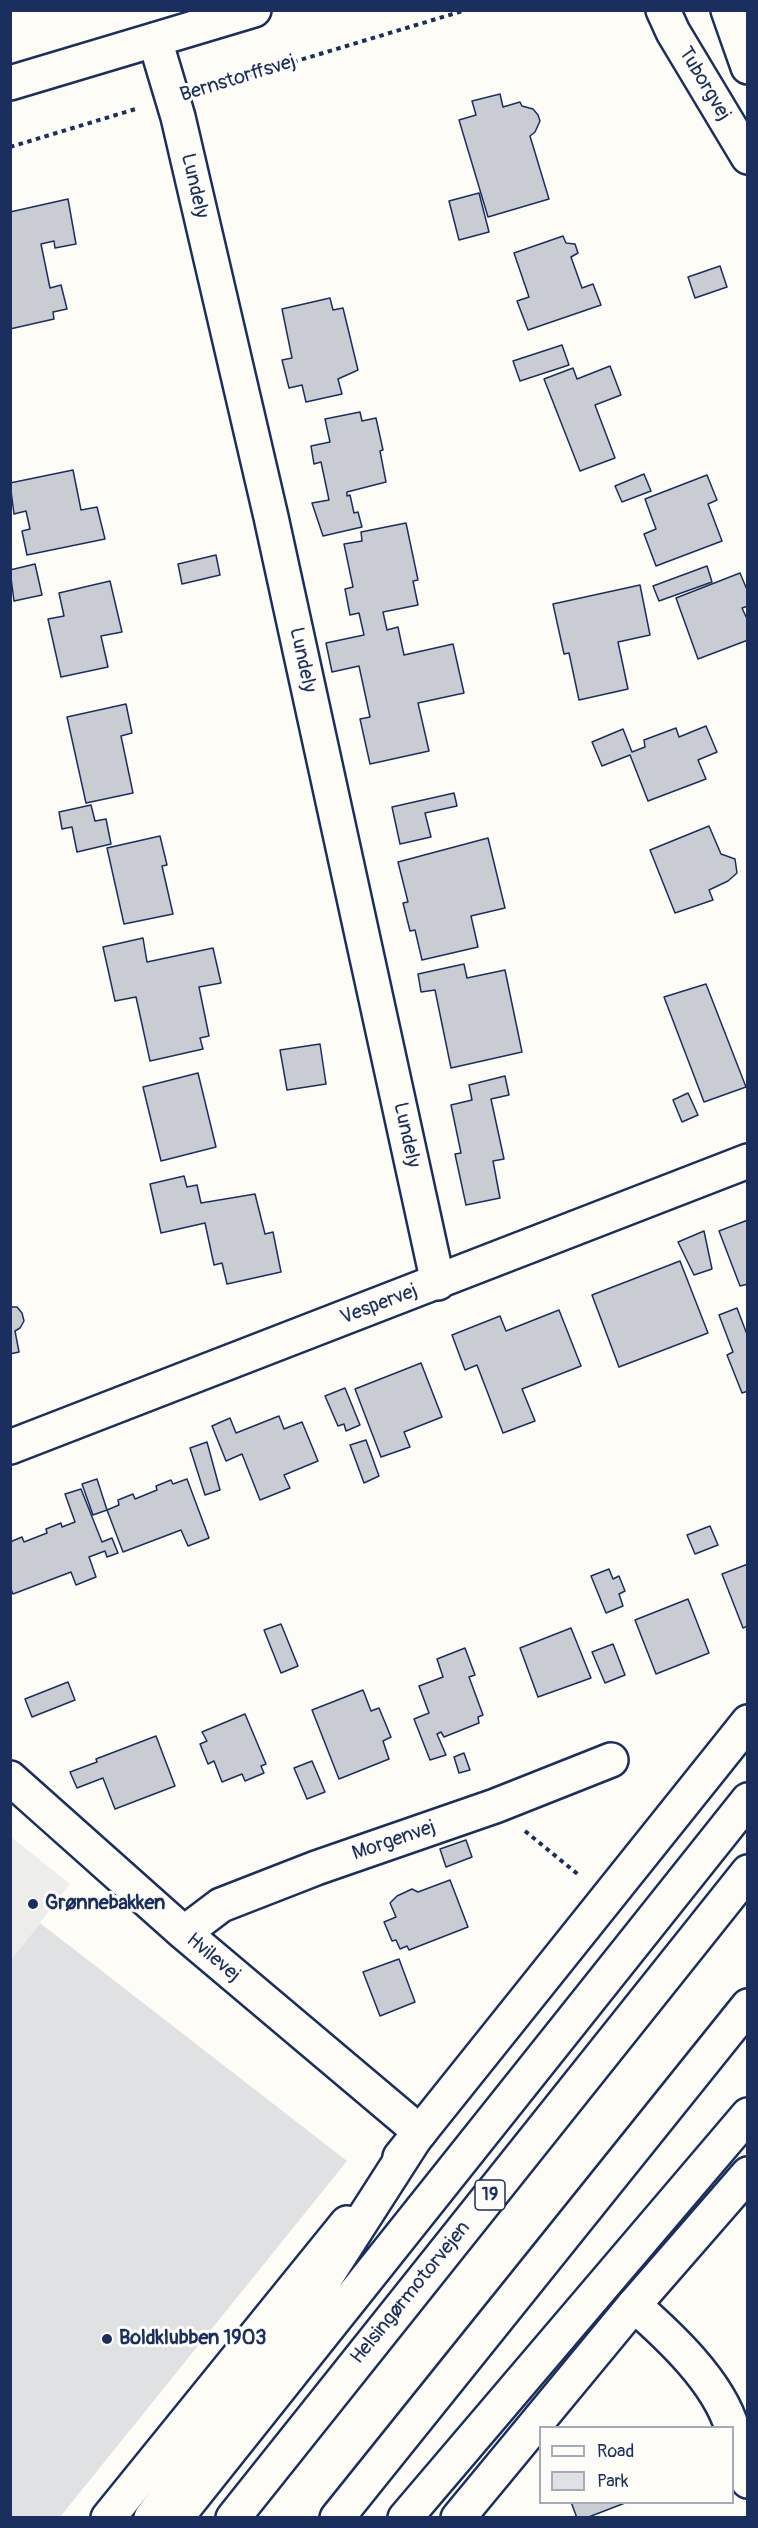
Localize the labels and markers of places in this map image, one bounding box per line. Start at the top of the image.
place label: Grønnebakken [45,1892,165,1916]
marker: Grønnebakken [26,1897,40,1911]
place label: Boldklubben 1903 [119,2327,266,2351]
marker: Boldklubben 1903 [100,2332,114,2346]

